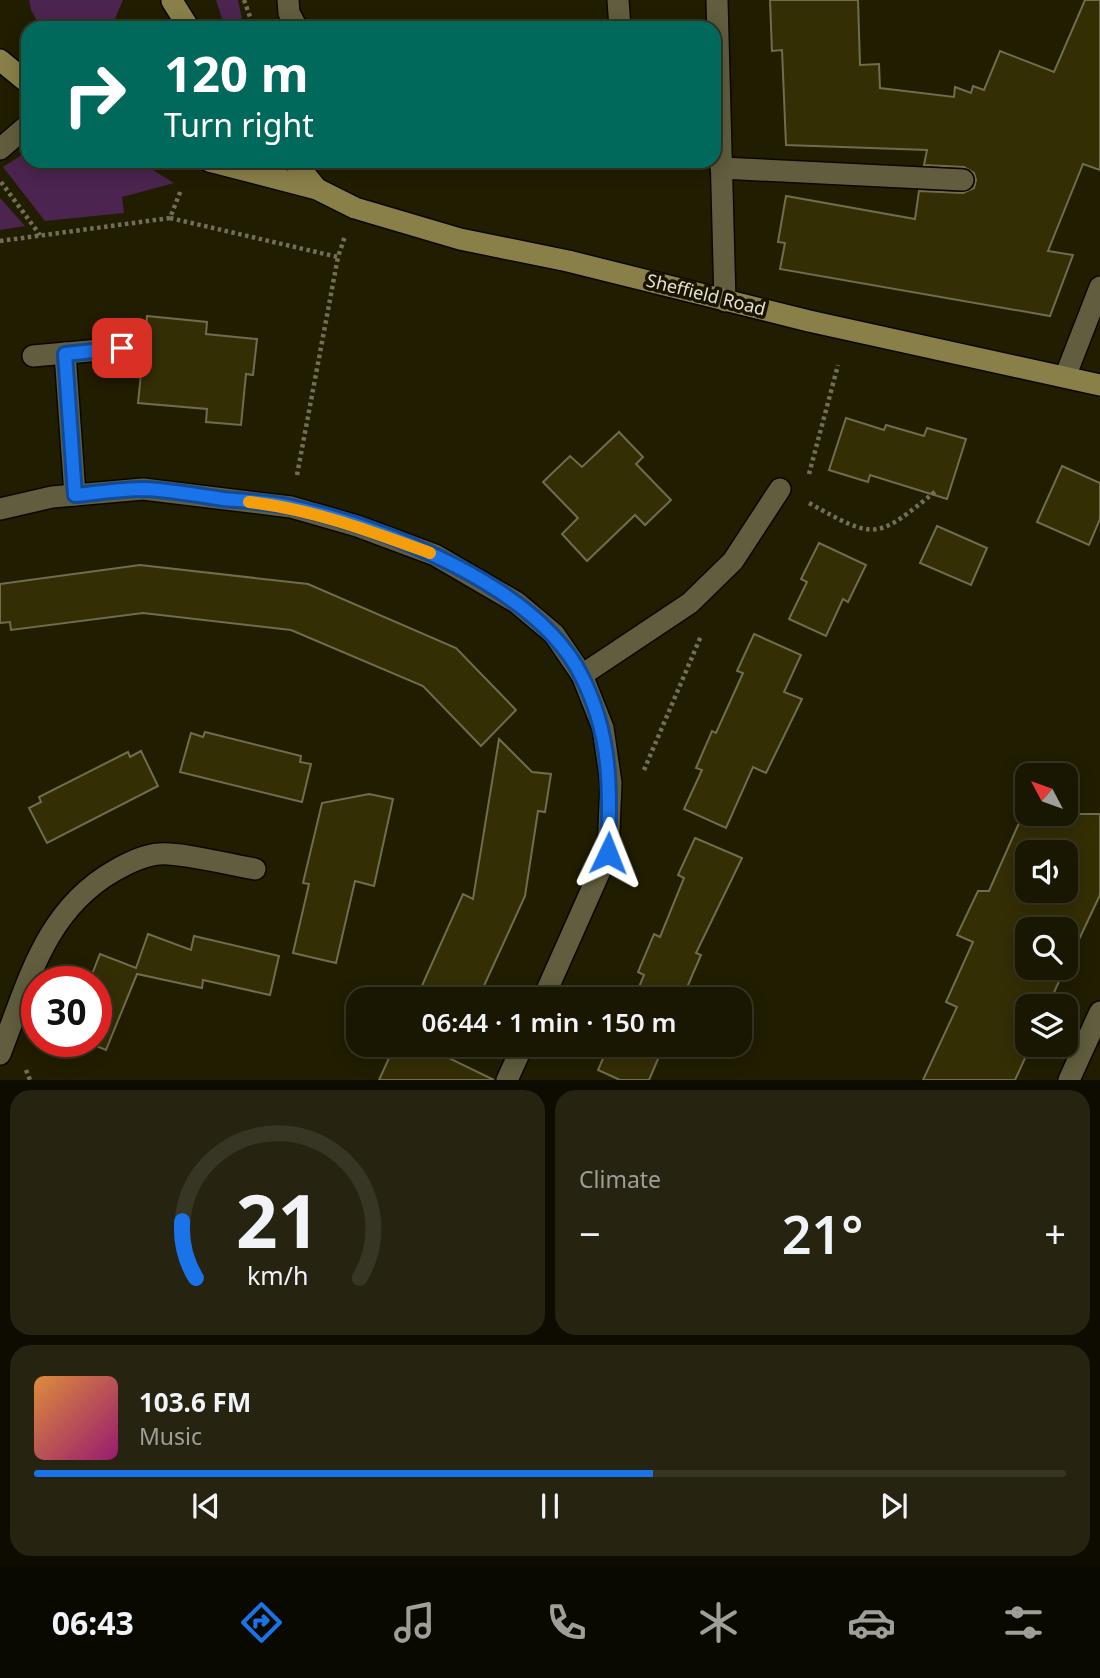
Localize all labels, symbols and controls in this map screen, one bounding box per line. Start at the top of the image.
text: 120 m [164,40,309,106]
icon: right [49,49,140,140]
text: Turn right [164,103,314,146]
street label: Sheffield Road [644,268,768,320]
pin [92,318,152,378]
icon: arrive [103,329,141,367]
north arrow [1015,763,1078,826]
map controls [1015,763,1078,1057]
position arrow [571,816,645,890]
button: sound [1015,840,1078,903]
button: search [1015,917,1078,980]
speed limit sign: 30 [21,966,112,1057]
button: layers [1015,994,1078,1057]
text: 06:44 · 1 min · 150 m [422,1004,676,1040]
text: Climate [579,1163,661,1195]
text: 21 [236,1171,319,1270]
text: 21° [782,1198,863,1269]
text: − [579,1207,601,1259]
text: + [1044,1207,1066,1259]
text: km/h [247,1258,308,1292]
text: 103.6 FM [139,1384,251,1420]
text: Music [139,1420,202,1452]
icon: previous [187,1487,225,1525]
icon: pause [531,1487,569,1525]
icon: next [875,1487,913,1525]
icon: directions [237,1598,286,1647]
icon: music [390,1598,439,1647]
icon: phone [542,1598,591,1647]
icon: climate [694,1598,743,1647]
icon: car [847,1598,896,1647]
icon: filters [999,1598,1048,1647]
text: 06:43 [52,1601,134,1644]

